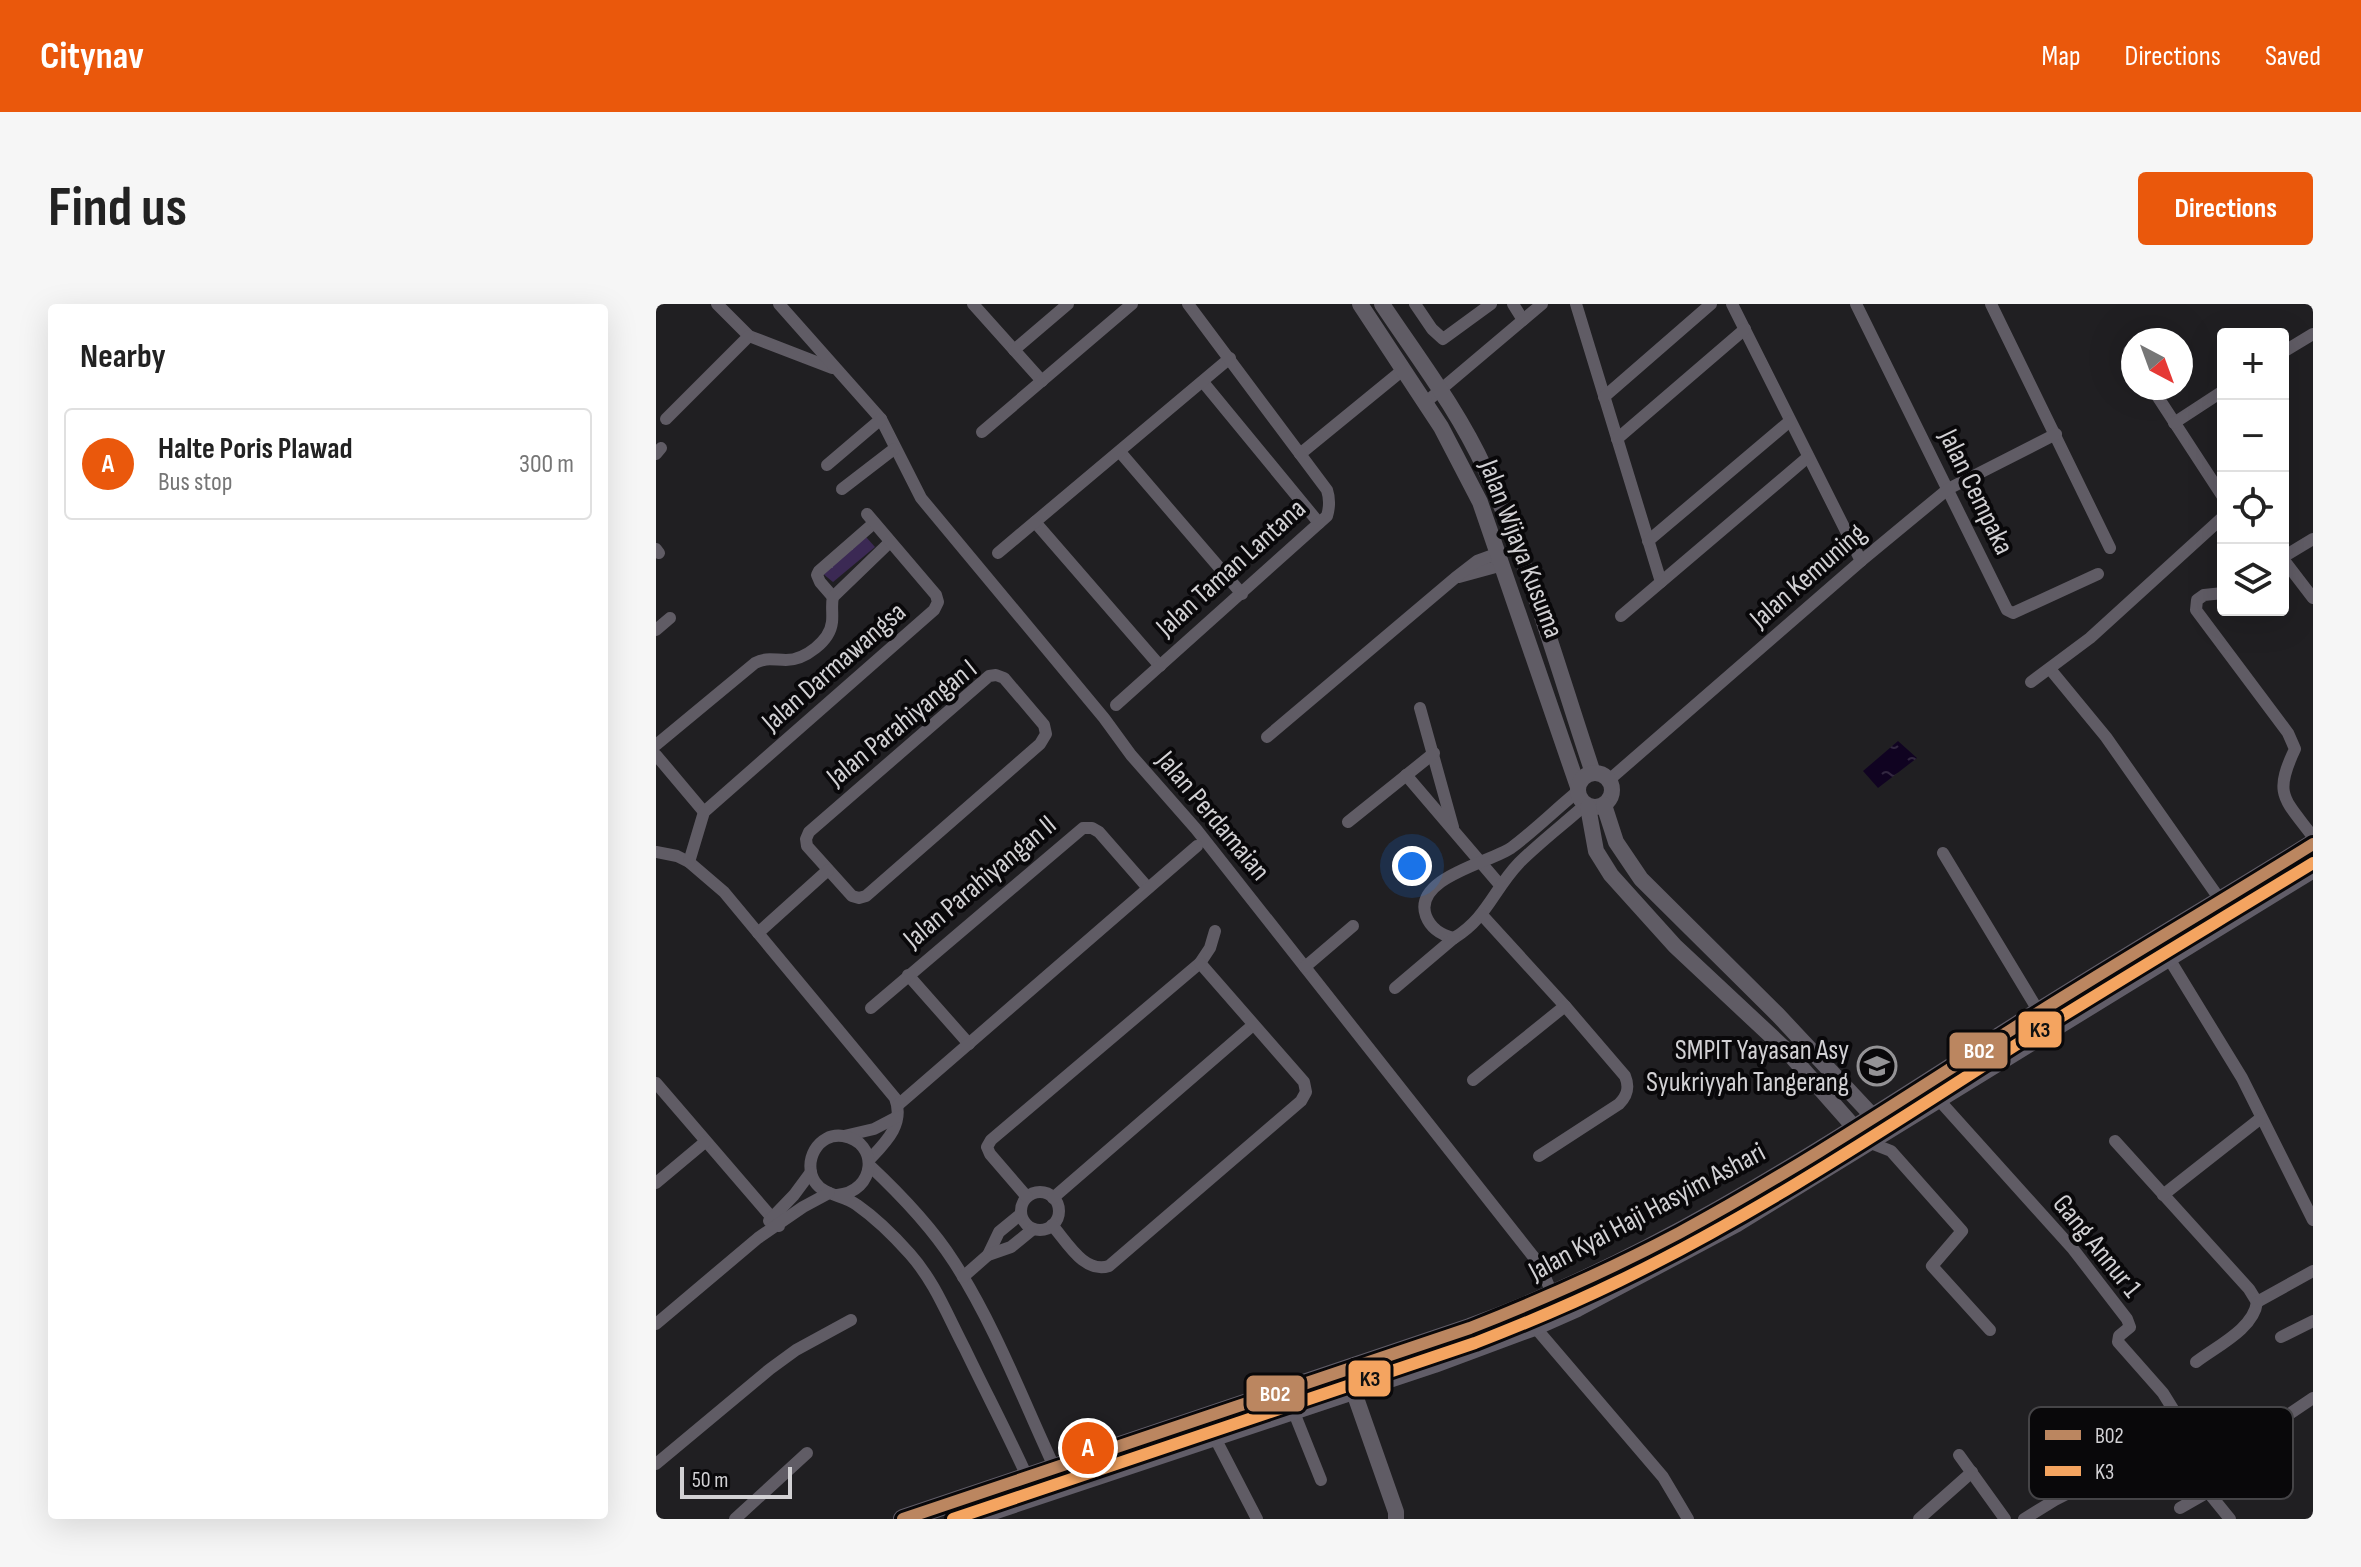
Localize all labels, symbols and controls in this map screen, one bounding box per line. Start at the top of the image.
text: Citynav [40,34,144,79]
text: Map [2042,40,2081,73]
text: Directions [2125,40,2221,73]
text: Saved [2265,40,2321,73]
button: Directions [2138,172,2313,245]
text: Find us [48,175,187,242]
north arrow [2121,328,2193,400]
map controls [2217,328,2289,616]
button: + [2217,328,2289,400]
text: Nearby [80,336,166,377]
button: − [2217,400,2289,472]
street label: Jalan Cempaka [1931,423,2020,560]
text: Halte Poris Plawad [158,431,353,467]
text: A [102,449,114,480]
text: 300 m [519,449,574,480]
street label: Jalan Wijaya Kusuma [1472,454,1570,643]
text: Bus stop [158,467,233,498]
button: locate [2217,472,2289,544]
street label: Jalan Taman Lantana [1149,492,1313,644]
street label: Jalan Kemuning [1743,517,1873,636]
button: layers [2217,544,2289,616]
street label: Jalan Darmawangsa [755,596,913,739]
street label: Jalan Parahiyangan I [820,652,984,794]
street label: Jalan Perdamaian [1149,744,1277,887]
street label: Jalan Parahiyangan II [896,809,1063,956]
your location [1392,846,1432,886]
line badge: K3 [2017,1010,2063,1049]
text: K3 [2030,1017,2050,1044]
line badge: B02 [1948,1031,2009,1070]
place label: SMPIT Yayasan Asy Syukriyyah Tangerang [1646,1034,1849,1099]
text: B02 [1964,1038,1994,1065]
school or university icon: SMPIT Yayasan Asy Syukriyyah Tangerang [1856,1045,1898,1087]
street label: Jalan Kyai Haji Hasyim Ashari [1522,1136,1771,1289]
street label: Gang Annur 1 [2046,1188,2149,1304]
line badge: K3 [1347,1359,1392,1398]
text: K3 [1360,1366,1380,1393]
line badge: B02 [1245,1374,1306,1413]
text: B02 [1260,1381,1290,1408]
legend [2029,1407,2293,1499]
pin: A [1062,1418,1114,1478]
text: B02 [2095,1423,2124,1450]
text: K3 [2095,1459,2114,1486]
scale bar [680,1463,792,1499]
text: 50 m [692,1467,728,1494]

